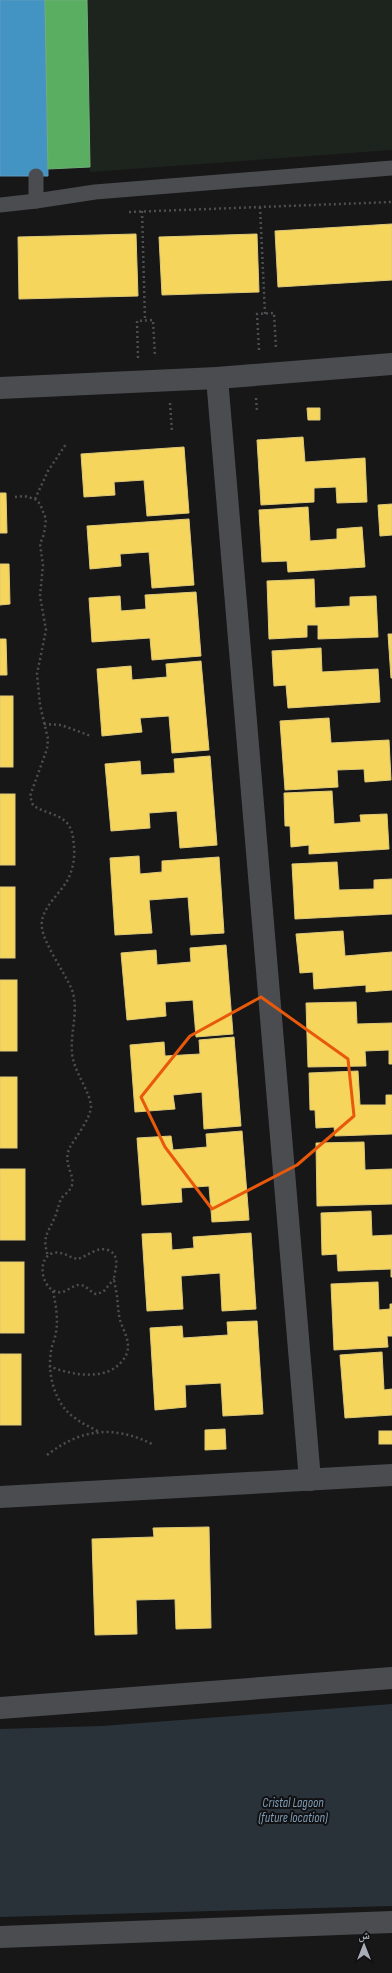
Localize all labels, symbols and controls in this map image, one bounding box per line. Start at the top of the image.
water label: Cristal Lagoon (future location) [258,1795,328,1826]
north arrow [344,1925,384,1965]
text: ش [358,1929,370,1943]

